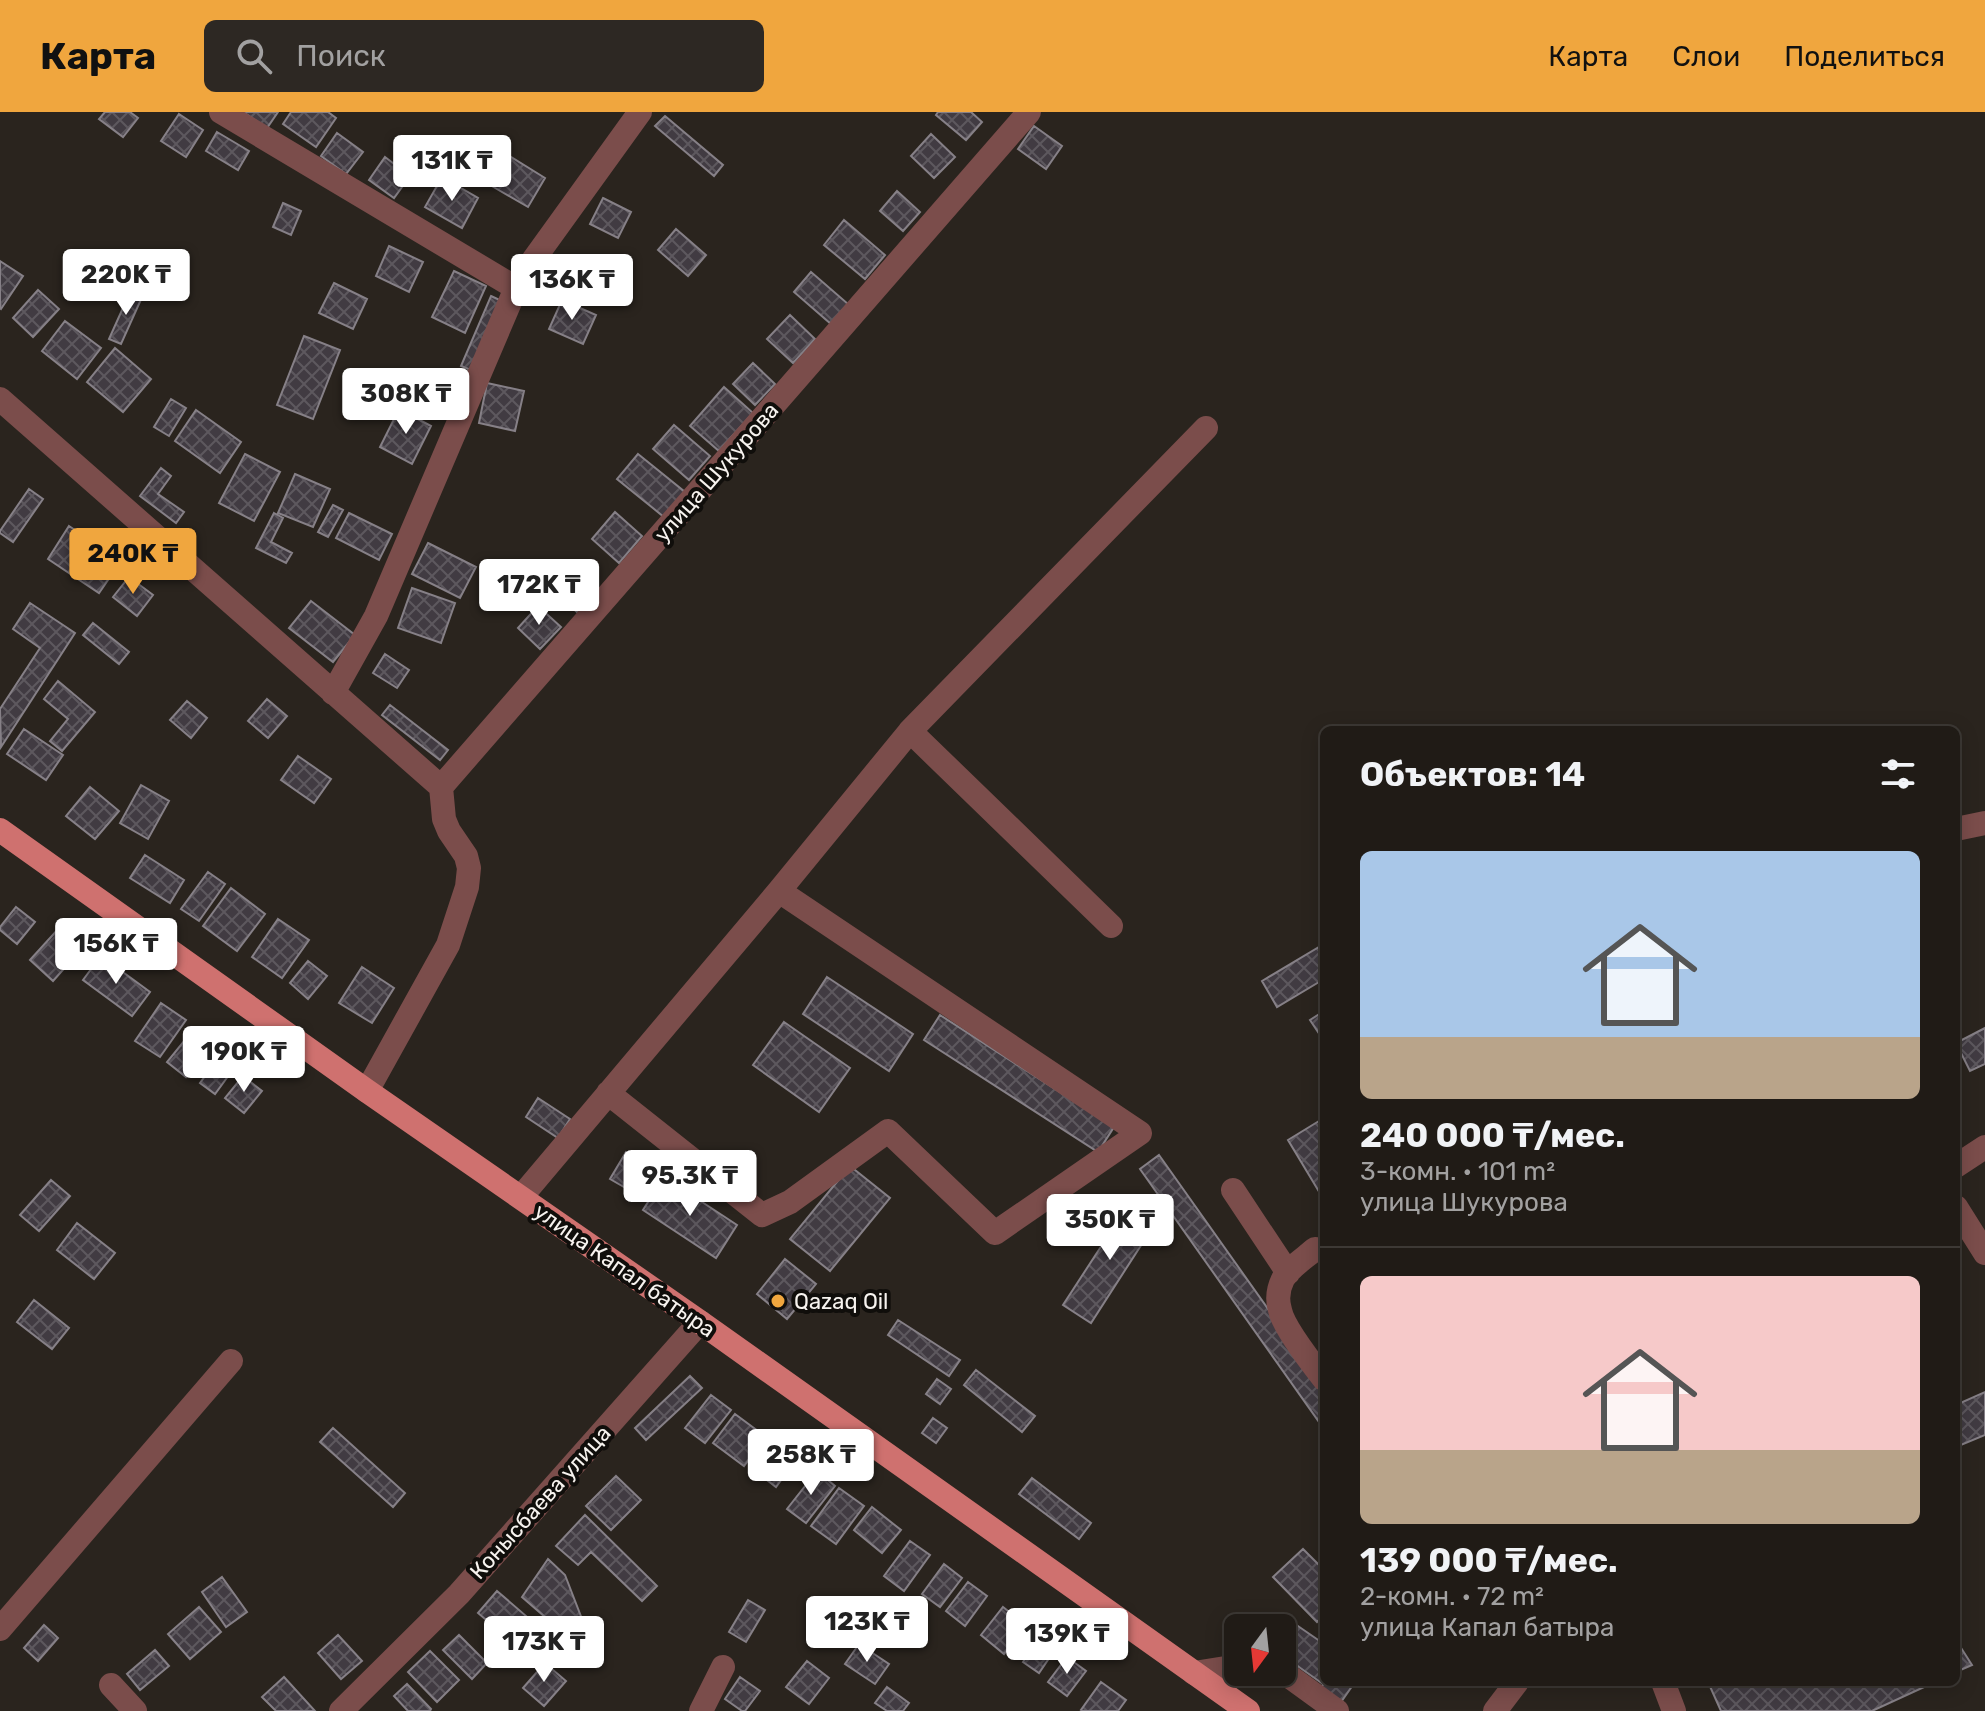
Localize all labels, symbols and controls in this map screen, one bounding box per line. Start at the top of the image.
search box [204,20,764,92]
text: Карта [40,33,156,79]
icon: search [232,34,276,78]
text: Поиск [296,38,386,74]
text: Карта [1548,40,1628,73]
text: Слои [1672,40,1740,73]
text: Поделиться [1784,40,1945,73]
pin: 131K ₸ [387,135,517,203]
text: 131K ₸ [411,145,493,176]
pin: 220K ₸ [61,249,191,317]
pin: 136K ₸ [507,254,637,322]
text: 220K ₸ [81,259,171,290]
text: 136K ₸ [529,264,615,295]
pin: 308K ₸ [341,368,471,436]
text: 308K ₸ [360,378,452,409]
street label: улица Шукурова [648,397,784,548]
pin: 240K ₸ [68,528,198,596]
text: 240K ₸ [87,538,179,569]
pin: 172K ₸ [474,559,604,627]
text: 172K ₸ [497,569,581,600]
icon: filters [1876,752,1920,796]
text: Объектов: 14 [1360,754,1585,795]
icon: home [1568,903,1712,1047]
pin: 156K ₸ [51,918,181,986]
text: 156K ₸ [73,928,159,959]
pin: 190K ₸ [179,1026,309,1094]
text: 190K ₸ [201,1036,287,1067]
text: 240 000 ₸/мес. [1360,1115,1625,1156]
pin: 95.3K ₸ [616,1150,764,1218]
text: 3-комн. · 101 m² [1360,1156,1555,1187]
text: 95.3K ₸ [642,1160,738,1191]
text: улица Шукурова [1360,1187,1568,1218]
pin: 350K ₸ [1045,1194,1175,1262]
street label: улица Капал батыра [529,1198,721,1343]
text: 350K ₸ [1065,1204,1155,1235]
place label: Qazaq Oil [794,1288,888,1315]
marker: Qazaq Oil [769,1292,787,1310]
icon: home [1568,1328,1712,1472]
street label: Конысбаева улица [464,1420,617,1585]
pin: 258K ₸ [746,1429,876,1497]
text: 258K ₸ [766,1439,856,1470]
text: 139 000 ₸/мес. [1360,1540,1618,1581]
text: 2-комн. · 72 m² [1360,1581,1544,1612]
pin: 123K ₸ [802,1596,932,1664]
text: 123K ₸ [824,1606,910,1637]
pin: 139K ₸ [1002,1608,1132,1676]
text: улица Капал батыра [1360,1612,1614,1643]
north arrow [1224,1614,1296,1686]
map controls [1224,1614,1296,1686]
pin: 173K ₸ [479,1616,609,1684]
text: 139K ₸ [1024,1618,1110,1649]
text: 173K ₸ [502,1626,586,1657]

